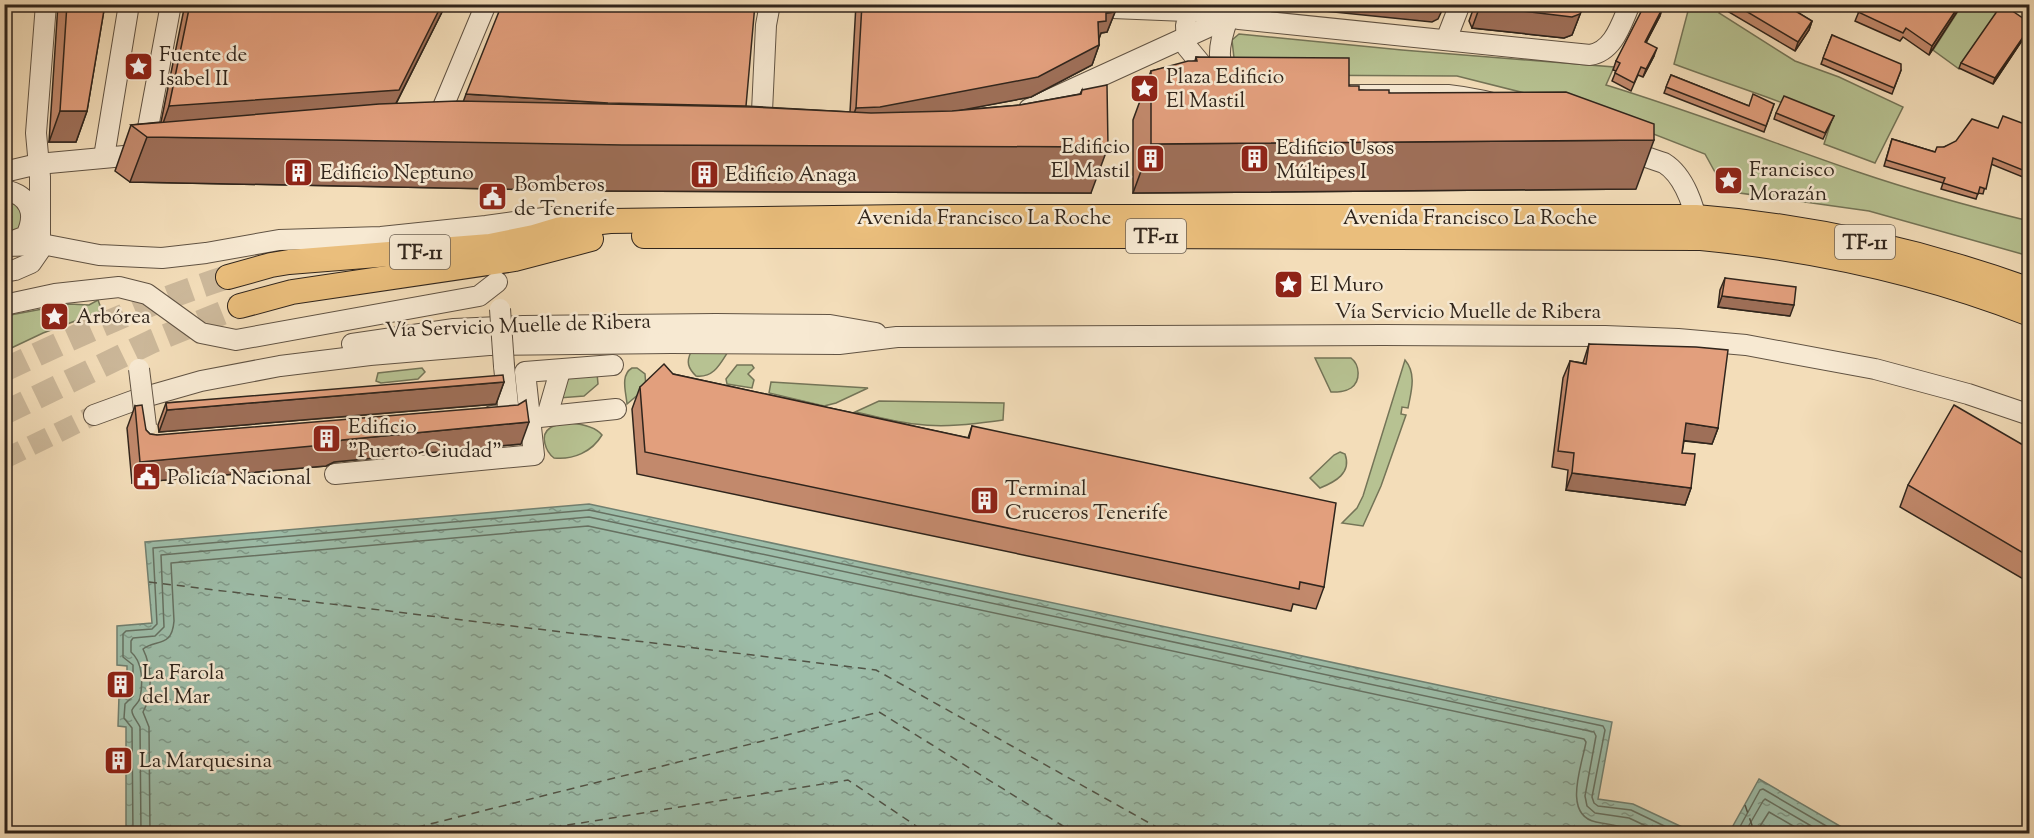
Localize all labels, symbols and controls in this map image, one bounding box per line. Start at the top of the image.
place label: Fuente de Isabel II [159,41,247,95]
place icon: Fuente de Isabel II [122,50,154,82]
place label: Plaza Edificio El Mastil [1166,63,1284,117]
place icon: Plaza Edificio El Mastil [1129,72,1161,104]
place label: Edificio El Mastil [1051,133,1130,187]
place label: Edificio Usos Múltipes I [1276,134,1394,188]
building icon: Edificio El Mastil [1135,142,1167,174]
building icon: Edificio Usos Múltipes I [1239,143,1271,175]
building icon: Edificio Neptuno [283,156,315,188]
place label: Francisco Morazán [1749,156,1835,210]
building icon: Edificio Anaga [688,158,720,190]
place label: Edificio Neptuno [320,159,474,189]
place label: Edificio Anaga [725,161,857,191]
place icon: Francisco Morazán [1712,165,1744,197]
place label: Bomberos de Tenerife [514,171,615,225]
public building icon: Bomberos de Tenerife [477,180,509,212]
street label: Avenida Francisco La Roche [857,204,1111,234]
street label: Avenida Francisco La Roche [1343,204,1597,234]
road number: TF-11 [1126,219,1186,253]
road number: TF-11 [1835,225,1895,259]
road number: TF-11 [390,235,450,269]
place icon: El Muro [1273,268,1305,300]
place label: El Muro [1310,271,1383,301]
street label: Vía Servicio Muelle de Ribera [1335,298,1601,328]
place icon: Arbórea [39,300,71,332]
place label: Arbórea [76,303,151,333]
street label: Vía Servicio Muelle de Ribera [384,307,652,347]
place label: Edificio "Puerto-Ciudad" [348,413,502,467]
building icon: Edificio "Puerto-Ciudad" [311,422,343,454]
public building icon: Policía Nacional [130,461,162,493]
place label: Policía Nacional [167,464,312,494]
place label: Terminal Cruceros Tenerife [1005,475,1168,529]
building icon: Terminal Cruceros Tenerife [968,484,1000,516]
place label: La Farola del Mar [142,659,225,713]
building icon: La Farola del Mar [105,668,137,700]
building icon: La Marquesina [102,744,134,776]
place label: La Marquesina [139,747,272,777]

